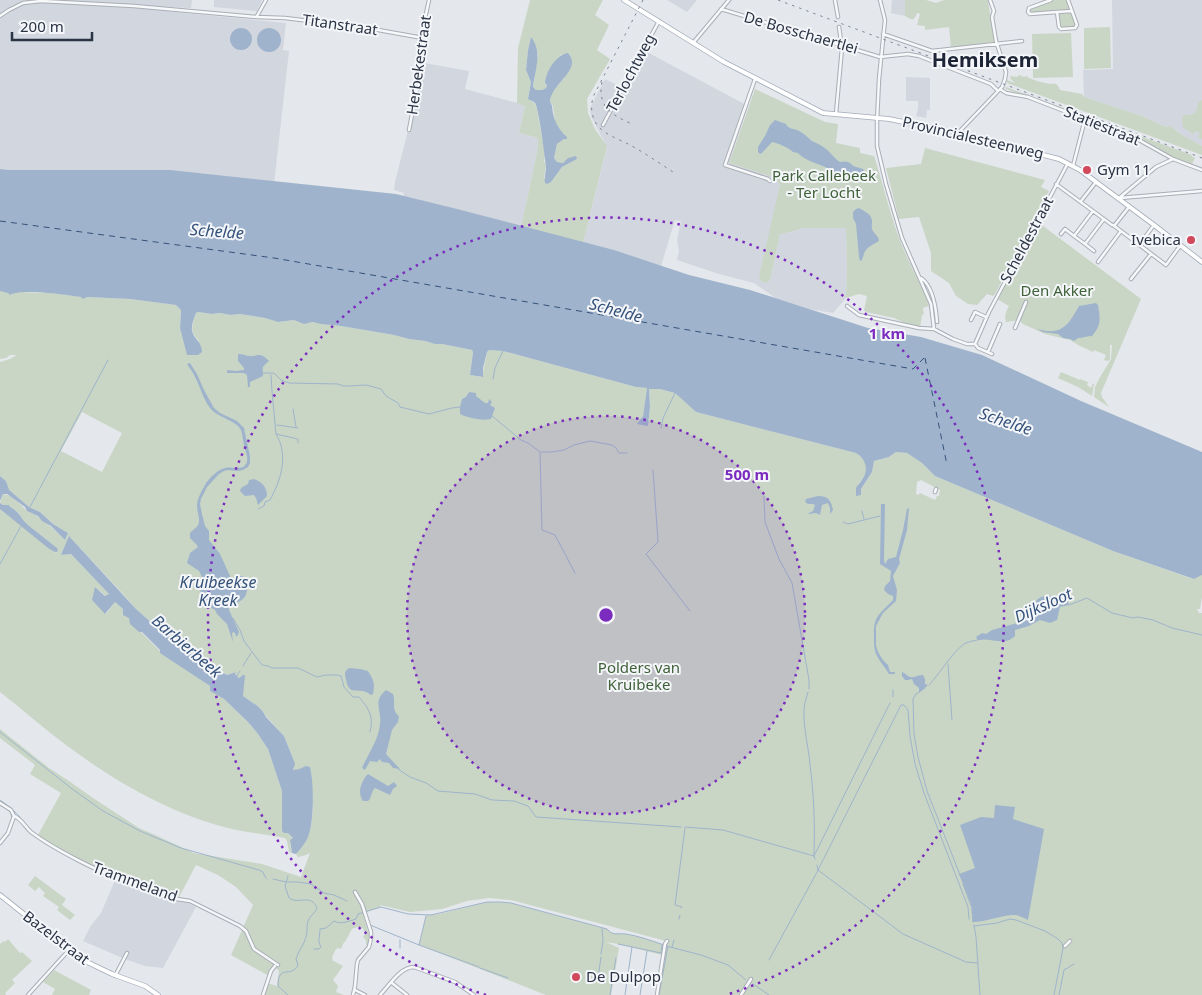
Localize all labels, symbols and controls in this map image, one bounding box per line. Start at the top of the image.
street label: De Bosschaertlei [742,6,861,58]
street label: Titanstraat [301,9,380,39]
scale bar [12,10,92,42]
street label: Herbekestraat [401,13,435,116]
text: 200 m [20,16,64,36]
street label: Terlochtweg [601,30,659,115]
district label: Hemiksem [932,46,1038,73]
street label: Statiestraat [1061,101,1144,150]
street label: Provincialesteenweg [901,111,1046,163]
place label: Gym 11 [1097,159,1151,179]
marker: Gym 11 [1081,164,1093,176]
park label: Park Callebeek - Ter Locht [772,165,876,202]
street label: Scheldestraat [995,192,1058,286]
water label: Schelde [189,218,245,244]
place label: Ivebica [1131,229,1181,249]
marker: Ivebica [1185,234,1197,246]
park label: Den Akker [1021,280,1093,300]
water label: Schelde [587,292,645,328]
text: 1 km [869,323,905,343]
water label: Schelde [977,402,1035,440]
text: 500 m [725,464,769,484]
water label: Kruibeekse Kreek [180,571,256,611]
water label: Dijksloot [1011,582,1076,627]
centre of rings [597,606,615,624]
water label: Barbierbeek [147,610,227,683]
park label: Polders van Kruibeke [598,657,680,694]
street label: Trammeland [90,856,181,906]
street label: Bazelstraat [19,906,94,969]
place label: De Dulpop [586,966,661,986]
marker: De Dulpop [570,971,582,983]

